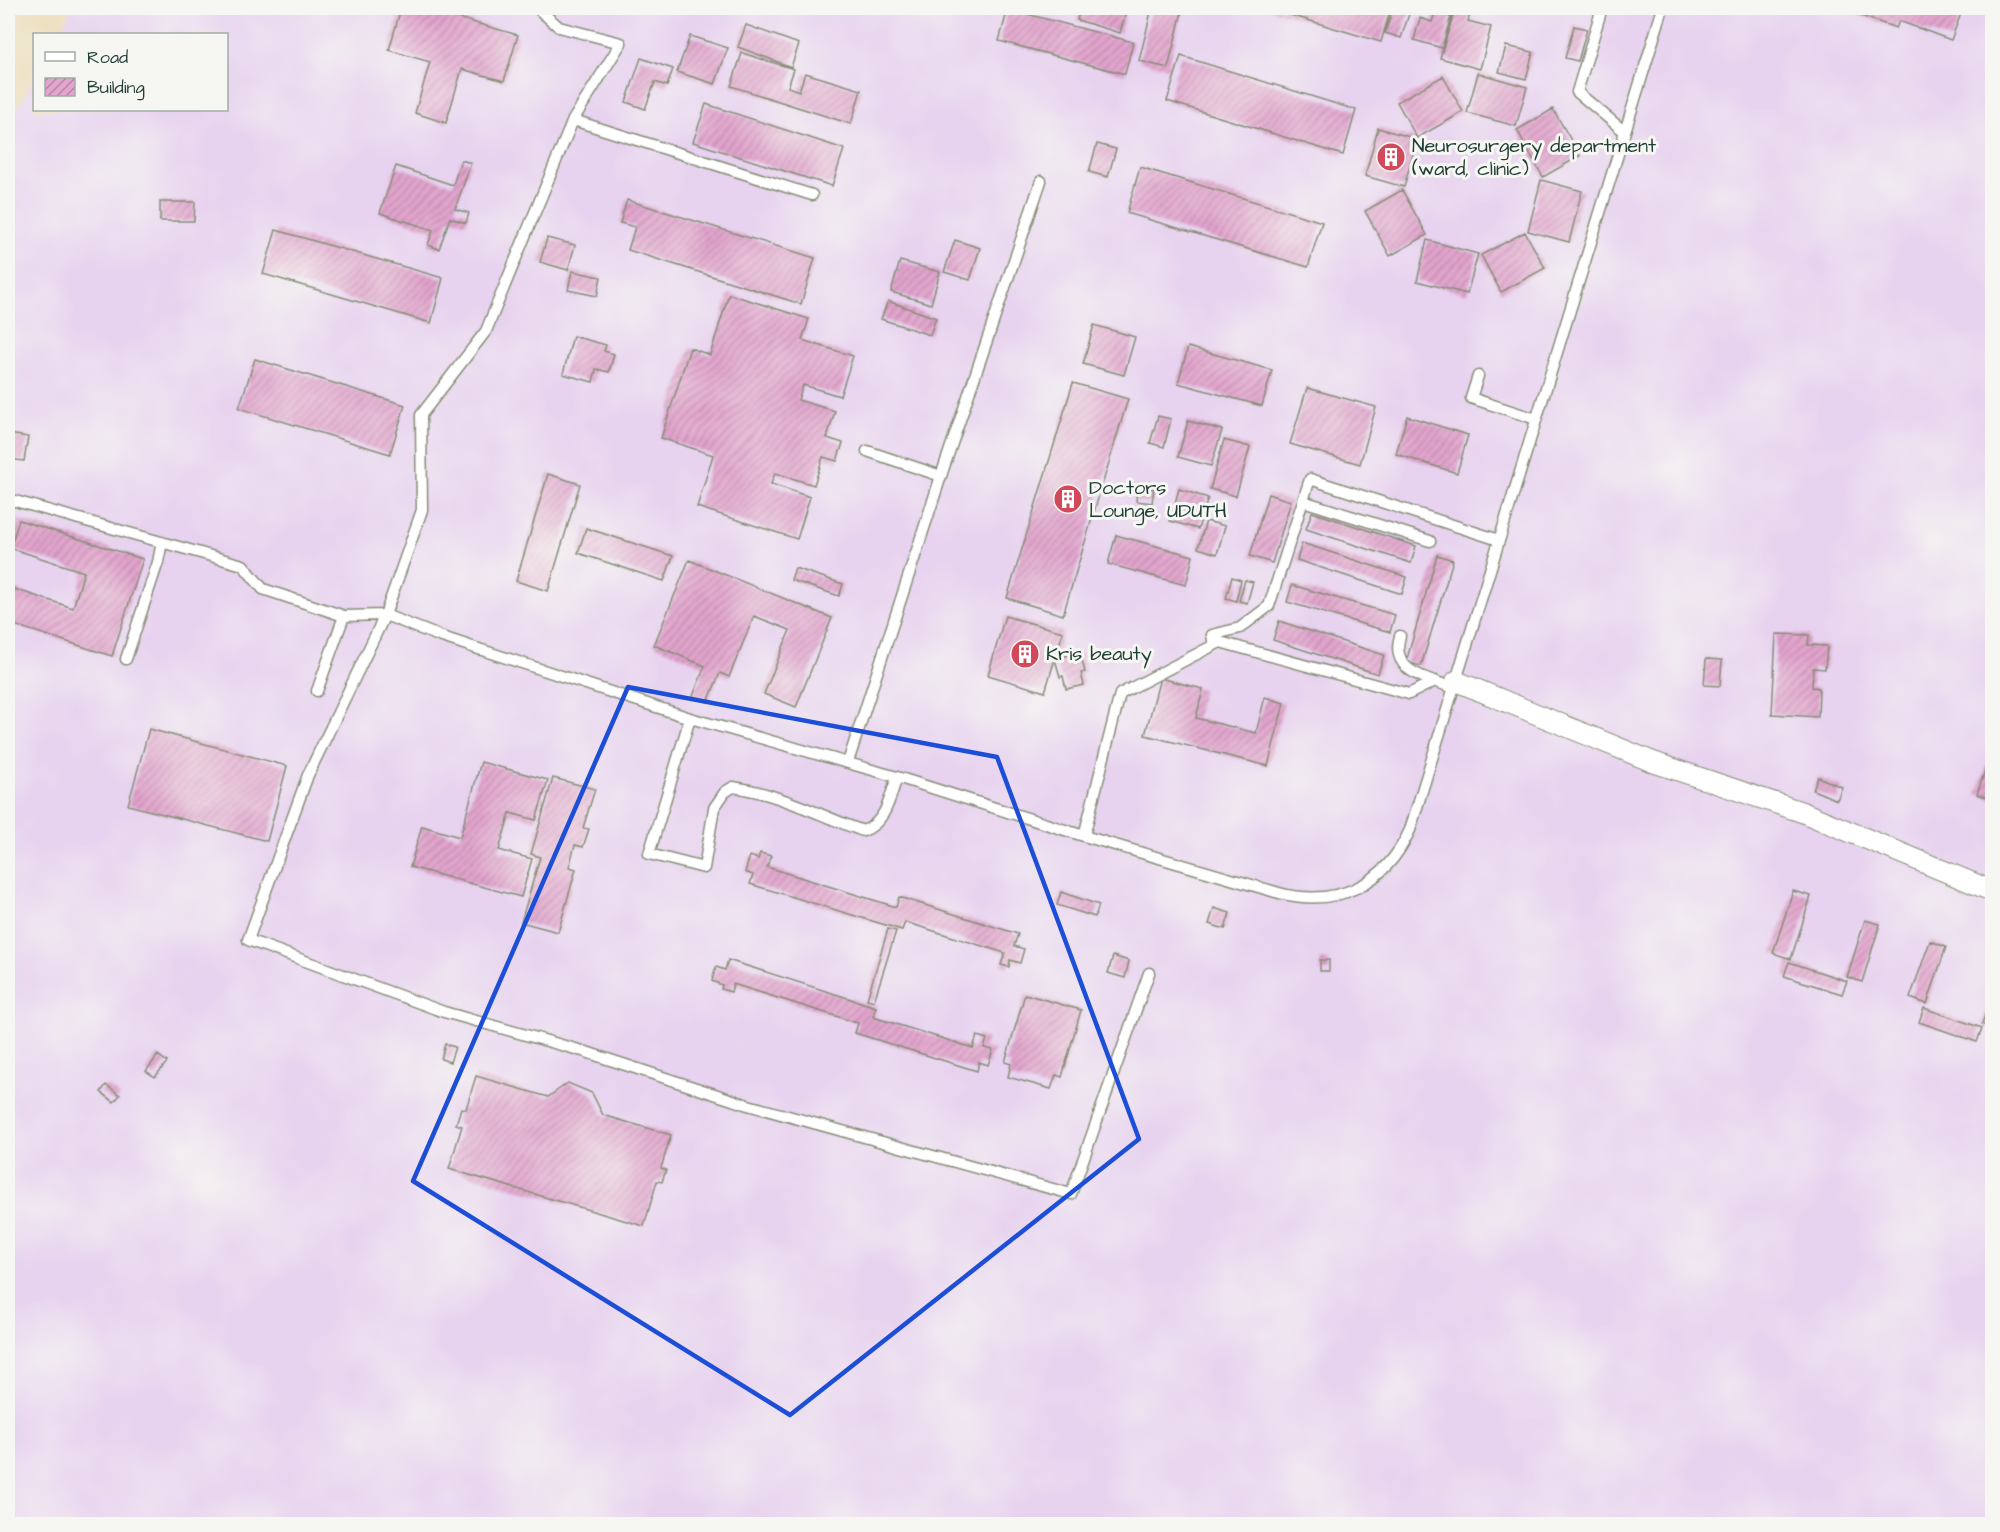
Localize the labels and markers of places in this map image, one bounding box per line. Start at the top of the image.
place label: Neurosurgery department (ward, clinic) [1412,132,1656,183]
building icon: Neurosurgery department (ward, clinic) [1375,141,1407,173]
place label: Doctors Lounge, UDUTH [1089,474,1227,526]
building icon: Doctors Lounge, UDUTH [1052,483,1084,515]
building icon: Kris beauty [1009,638,1041,670]
place label: Kris beauty [1046,640,1152,669]

